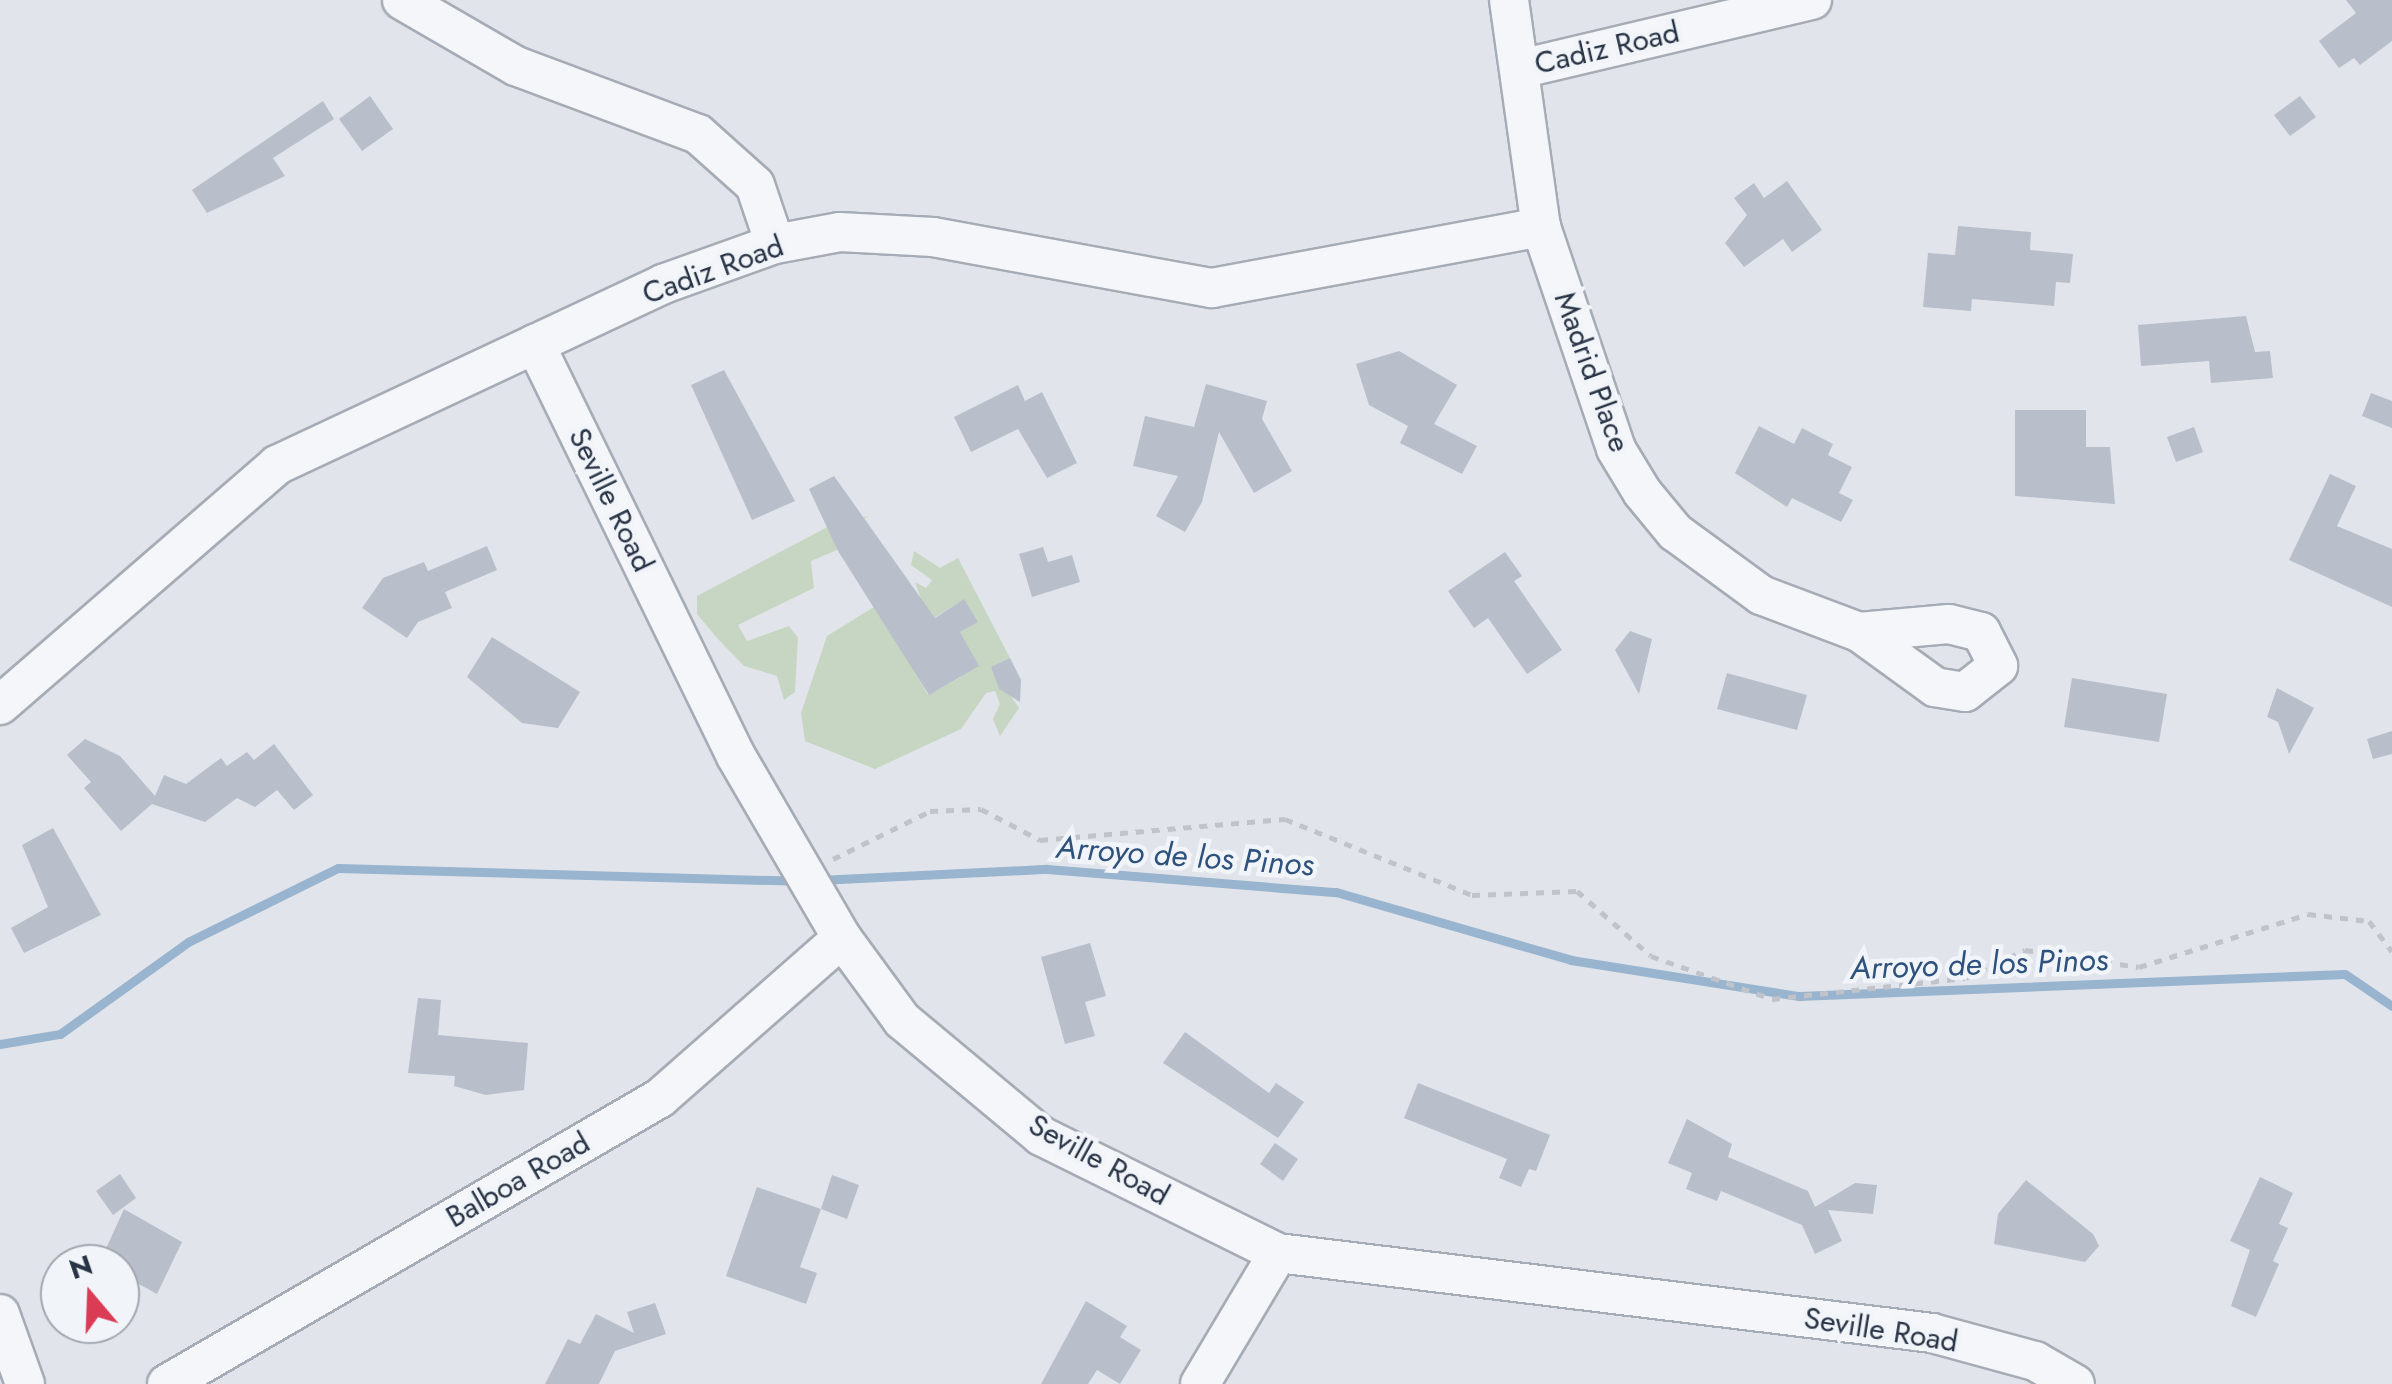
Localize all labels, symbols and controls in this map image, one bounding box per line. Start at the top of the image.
street label: Cadiz Road [1531,14,1683,82]
street label: Cadiz Road [638,228,788,312]
street label: Madrid Place [1546,287,1638,457]
street label: Seville Road [561,422,661,578]
water label: Arroyo de los Pinos [1055,828,1315,884]
water label: Arroyo de los Pinos [1849,940,2109,988]
street label: Seville Road [1022,1107,1176,1213]
street label: Balboa Road [440,1124,596,1236]
north arrow [40,1244,140,1344]
text: N [64,1244,98,1290]
street label: Seville Road [1801,1300,1961,1360]

